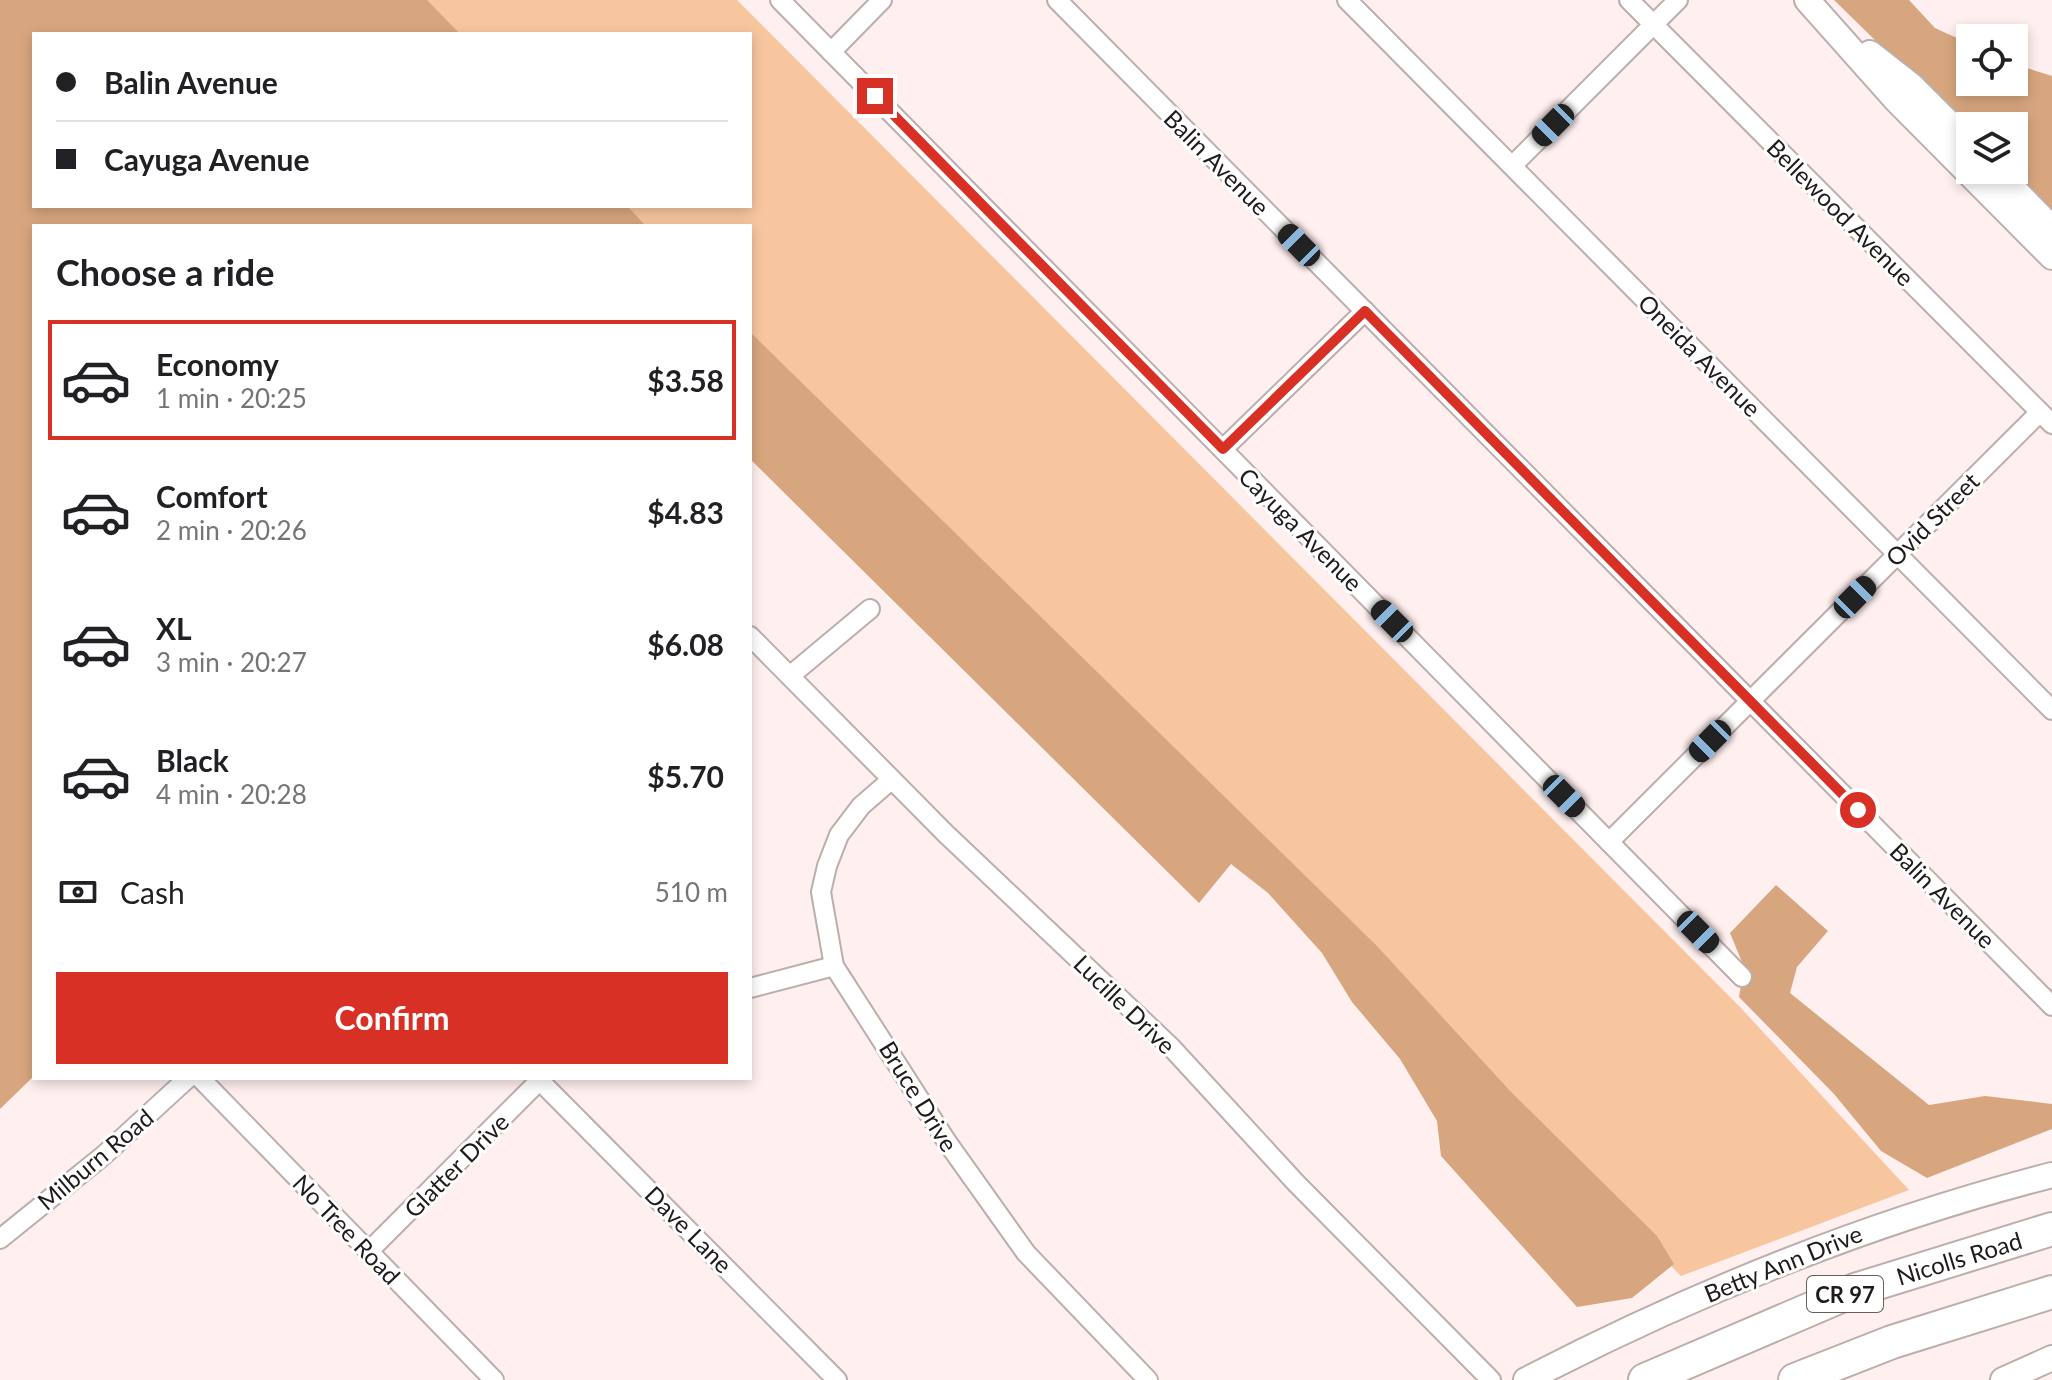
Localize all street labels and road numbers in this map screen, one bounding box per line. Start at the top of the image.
street label: Balin Avenue [1158,103,1276,221]
street label: Bellewood Avenue [1761,132,1921,292]
street label: Oneida Avenue [1633,288,1767,422]
street label: Cayuga Avenue [1233,461,1369,597]
street label: Ovid Street [1879,466,1985,572]
street label: Balin Avenue [1884,836,2002,954]
street label: Lucille Drive [1068,949,1182,1059]
street label: Bruce Drive [874,1035,964,1157]
street label: Milburn Road [31,1102,159,1216]
street label: Glatter Drive [398,1107,514,1223]
street label: No Tree Road [287,1168,407,1290]
street label: Dave Lane [640,1180,738,1278]
street label: Betty Ann Drive [1700,1218,1866,1308]
street label: Nicolls Road [1893,1225,2025,1291]
road number: CR 97 [1807,1276,1883,1312]

